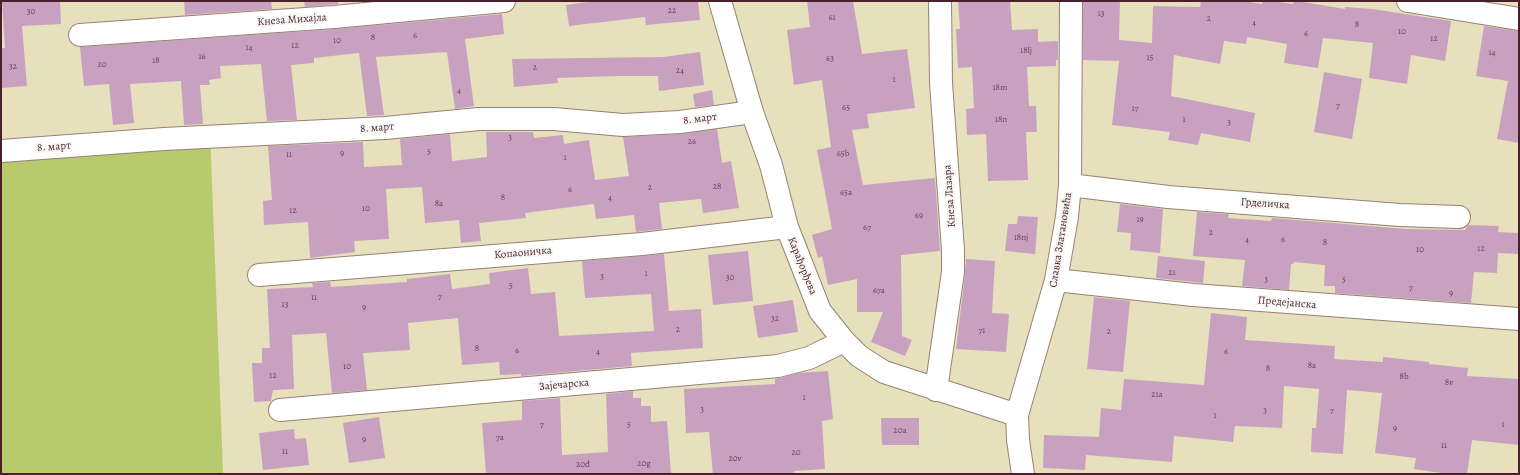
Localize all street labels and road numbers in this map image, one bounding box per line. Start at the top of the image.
street label: Кнеза Михајла [257,11,327,29]
street label: 8. март [682,110,718,128]
street label: 8. март [360,120,394,136]
street label: 8. март [37,139,71,155]
street label: Кнеза Лазара [941,164,959,228]
street label: Славка Златановића [1047,191,1075,289]
street label: Грделичка [1240,196,1290,212]
street label: Карађорђева [784,235,820,297]
street label: Копаоничка [494,244,552,262]
street label: Предејанска [1257,294,1317,312]
street label: Зајечарска [538,376,590,394]

